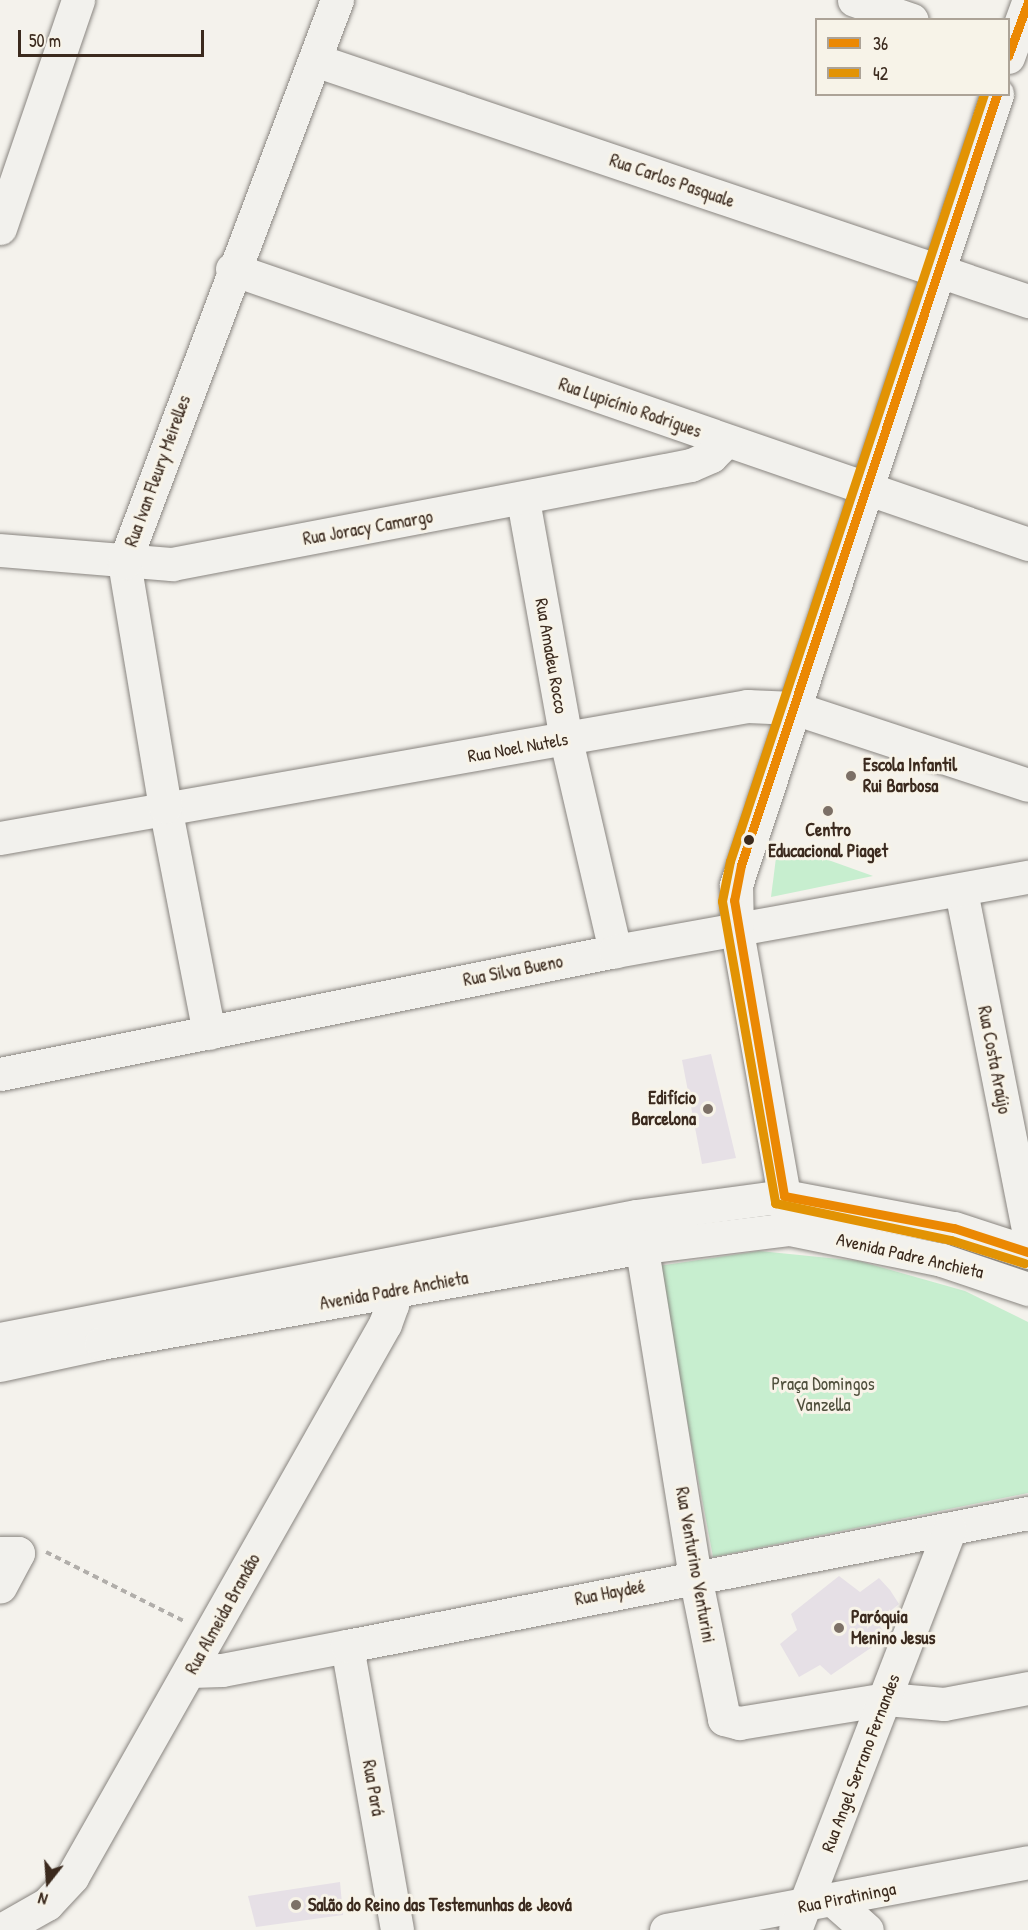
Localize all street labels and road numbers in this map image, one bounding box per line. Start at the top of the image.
street label: Rua Carlos Pasquale [607,150,737,212]
street label: Rua Lupicínio Rodrigues [556,373,704,443]
street label: Rua Ivan Fleury Meirelles [121,392,195,550]
street label: Rua Joracy Camargo [301,506,435,550]
street label: Rua Amadeu Rocco [530,597,572,715]
street label: Rua Noel Nutels [466,729,570,767]
street label: Rua Silva Bueno [461,951,565,991]
street label: Rua Costa Araújo [973,1004,1015,1116]
street label: Avenida Padre Anchieta [834,1229,986,1283]
street label: Avenida Padre Anchieta [318,1267,470,1315]
street label: Rua Venturino Venturini [671,1485,719,1645]
street label: Rua Almeida Brandão [181,1550,265,1678]
street label: Rua Haydeé [573,1576,647,1610]
street label: Rua Angel Serrano Fernandes [817,1671,905,1855]
street label: Rua Pará [357,1758,389,1818]
street label: Rua Piratininga [796,1878,898,1918]

